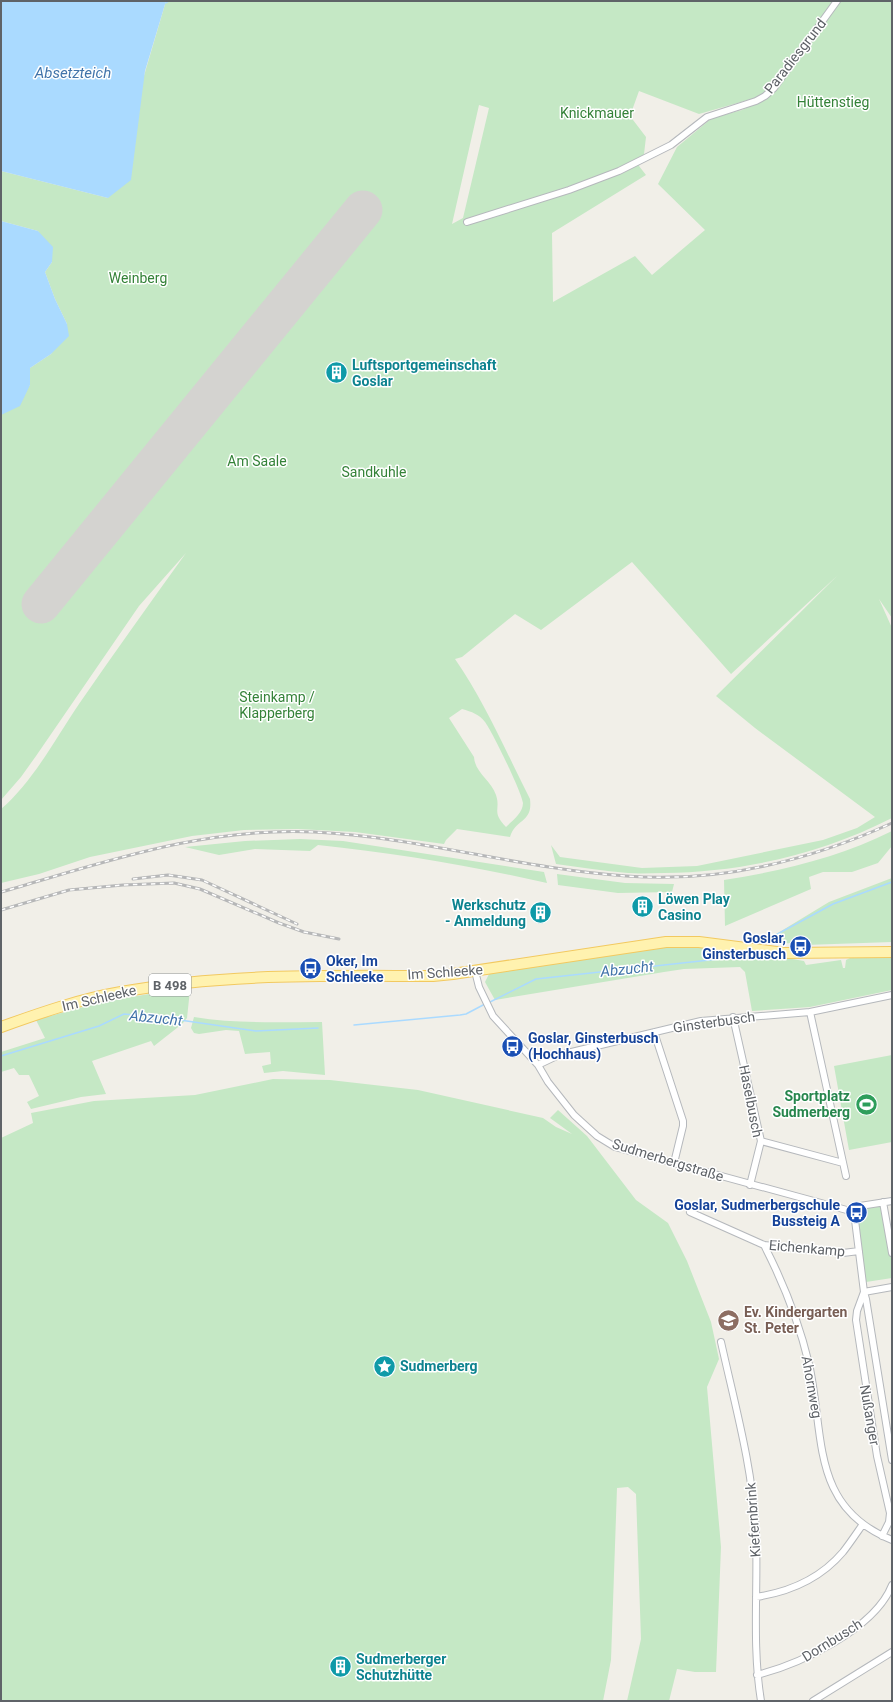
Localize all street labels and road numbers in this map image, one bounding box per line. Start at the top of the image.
street label: Paradiesgrund [761,15,829,97]
street label: Im Schleeke [407,961,483,983]
road number: B 498 [149,974,191,996]
street label: Im Schleeke [60,982,138,1014]
street label: Ginsterbusch [672,1008,756,1036]
street label: Haselbusch [736,1063,766,1139]
street label: Sudmerbergstraße [610,1135,726,1185]
street label: Eichenkamp [768,1237,846,1259]
street label: Ahornweg [799,1355,825,1419]
street label: Nußanger [857,1383,883,1447]
street label: Kiefernbrink [742,1481,764,1558]
street label: Dornbusch [799,1615,865,1665]

